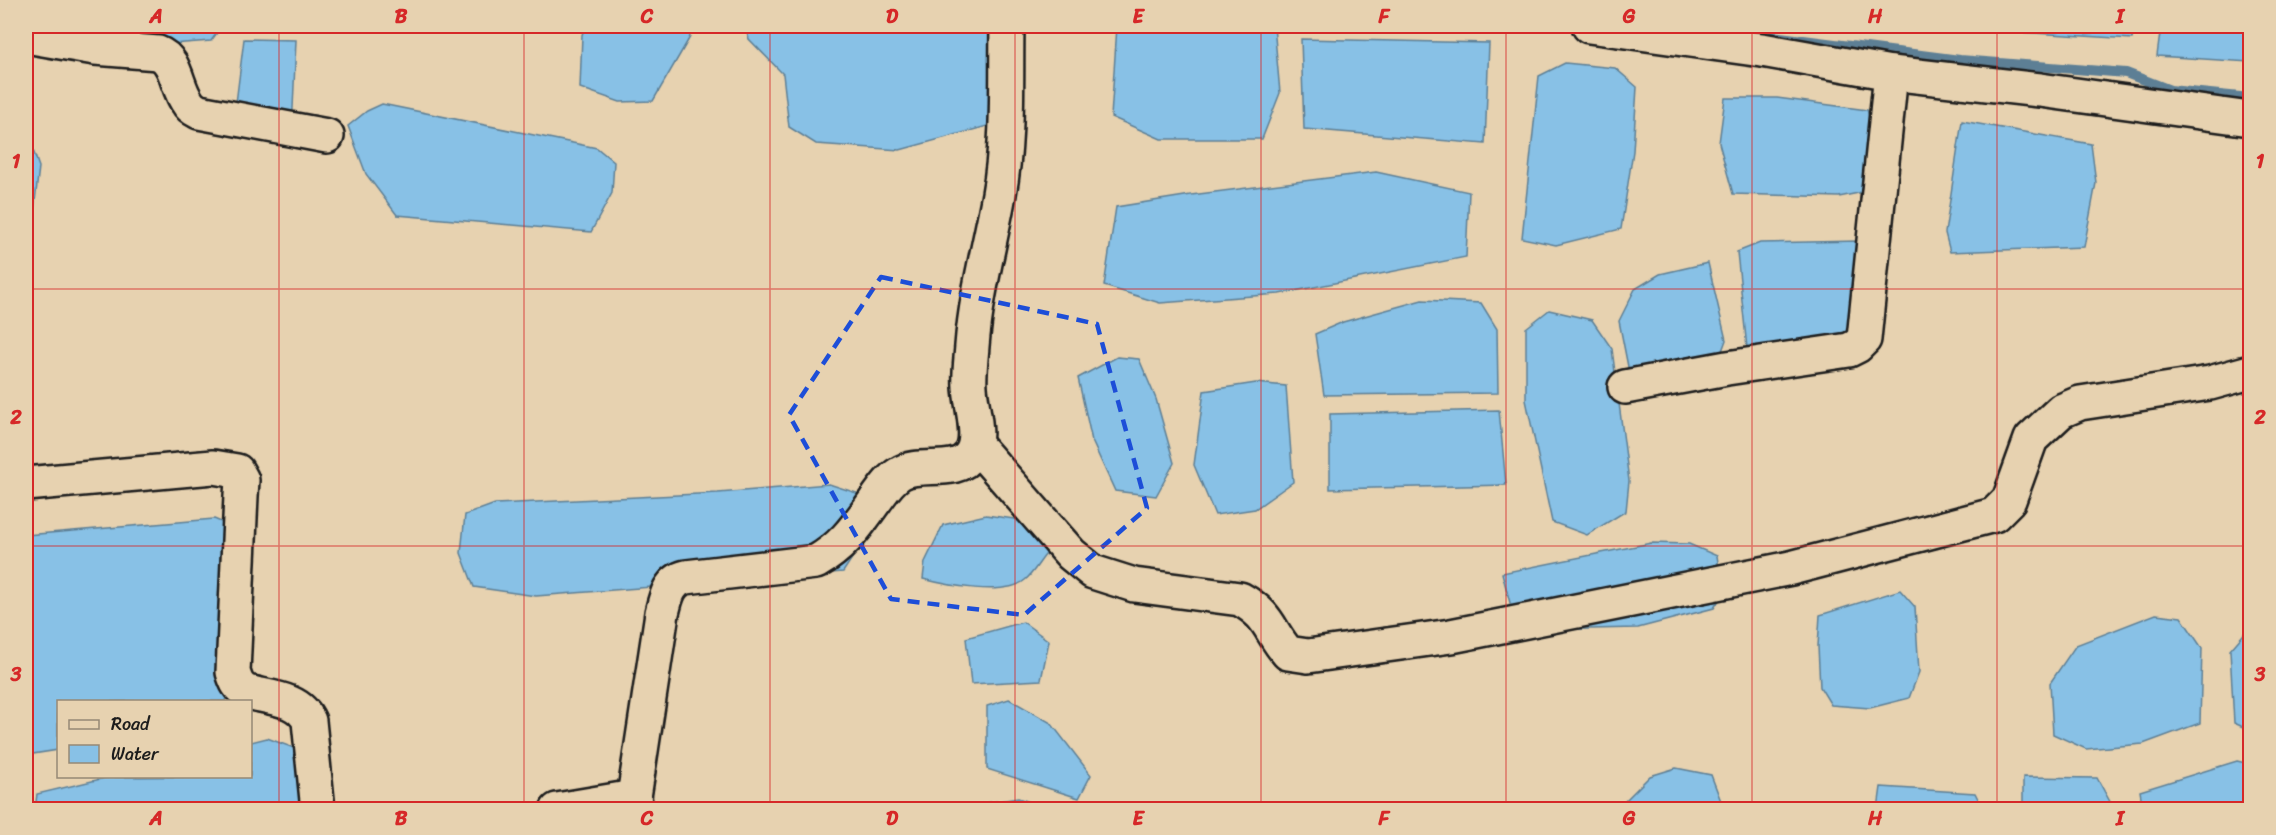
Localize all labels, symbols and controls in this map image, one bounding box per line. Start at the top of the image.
text: A [148,0,163,34]
text: B [395,0,408,34]
text: C [640,0,654,34]
text: D [886,0,899,34]
text: E [1132,0,1145,34]
text: F [1378,0,1391,34]
text: G [1622,0,1636,34]
text: H [1867,0,1883,34]
text: I [2115,0,2126,34]
text: 1 [12,144,21,179]
text: 1 [2256,144,2265,179]
text: 2 [9,400,22,435]
text: 2 [2253,400,2266,435]
text: 3 [10,657,22,692]
text: 3 [2254,657,2266,692]
legend [57,700,252,778]
text: Road [111,708,151,740]
text: Water [111,738,160,770]
text: A [148,801,163,835]
text: B [395,801,408,835]
text: C [640,801,654,835]
text: D [886,801,899,835]
text: E [1132,801,1145,835]
text: F [1378,801,1391,835]
text: G [1622,801,1636,835]
text: H [1867,801,1883,835]
text: I [2115,801,2126,835]

